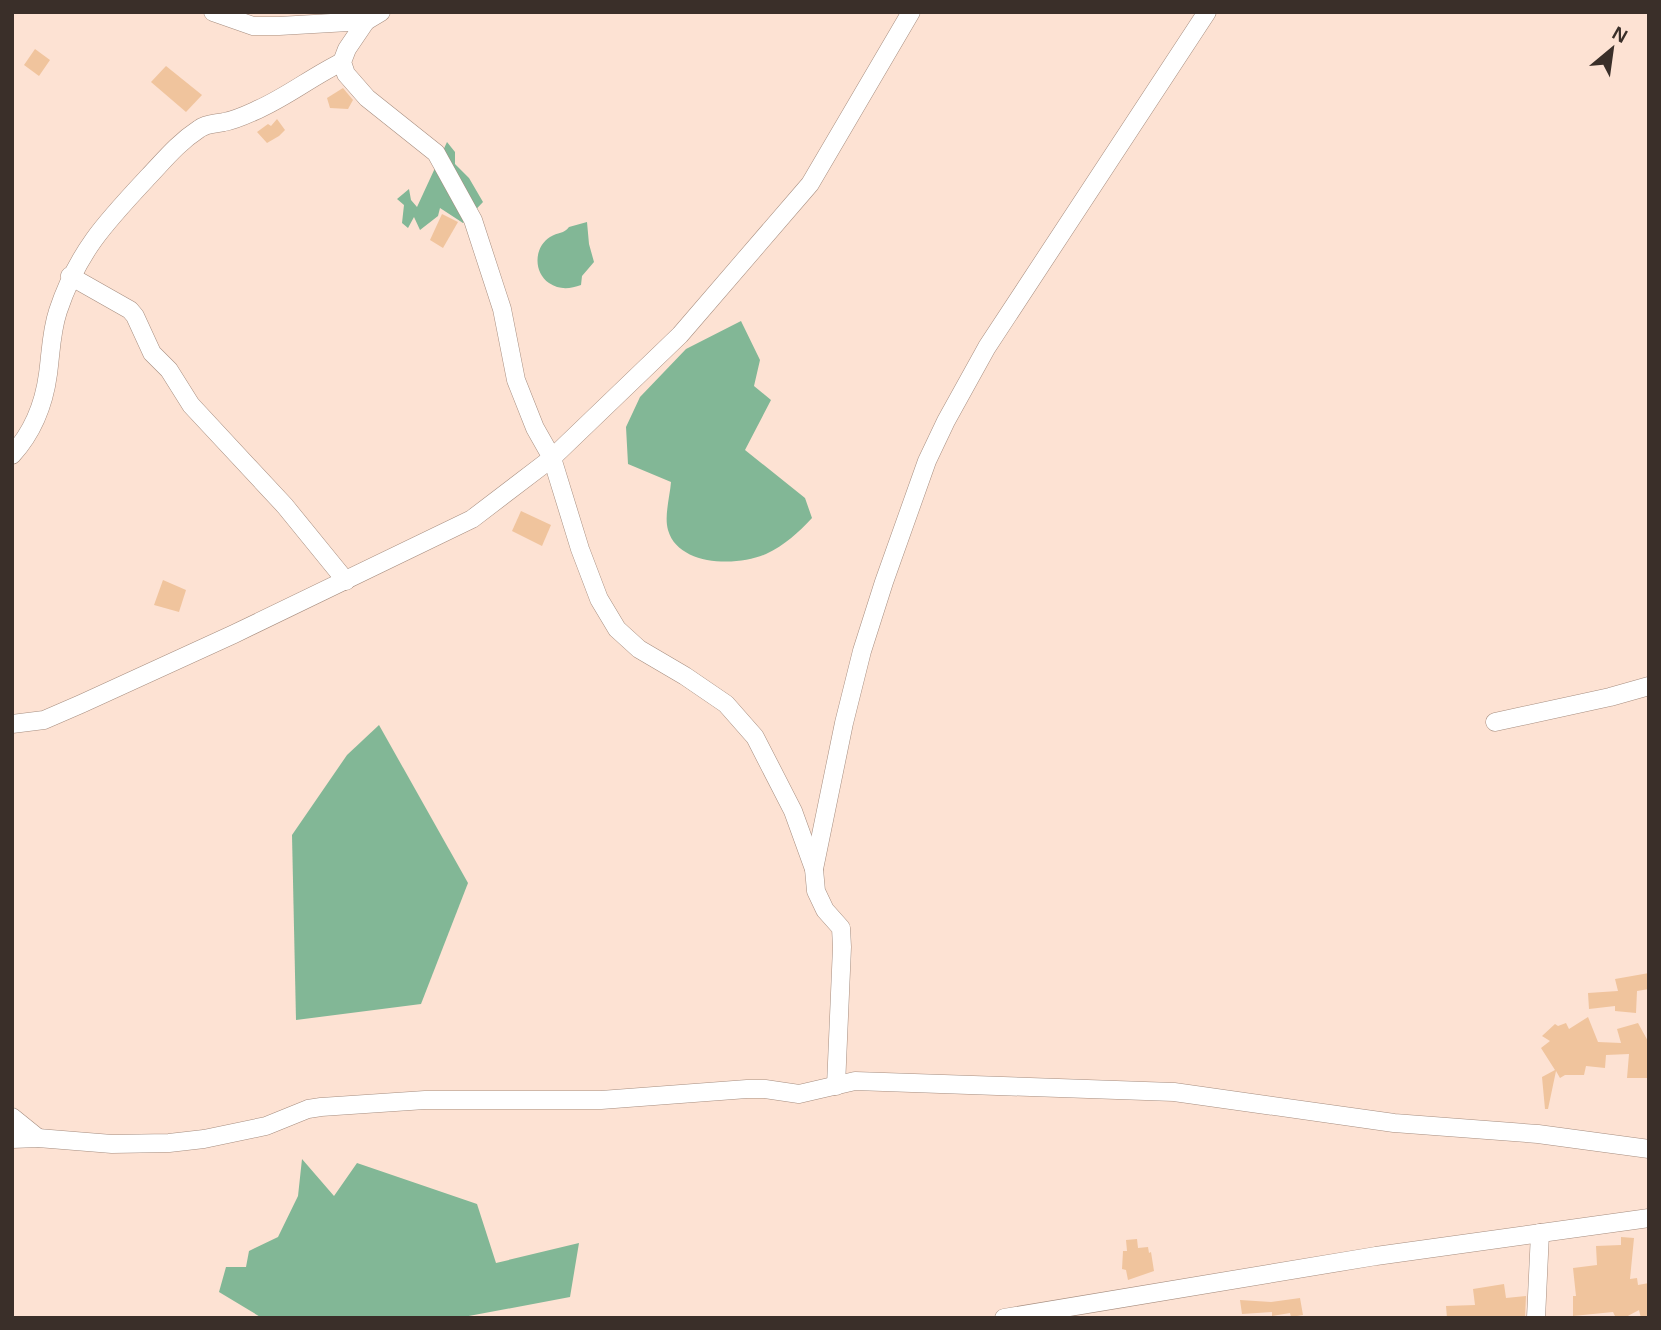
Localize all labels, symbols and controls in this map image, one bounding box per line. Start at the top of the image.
north arrow [1577,14,1647,84]
text: N [1609,22,1631,47]

